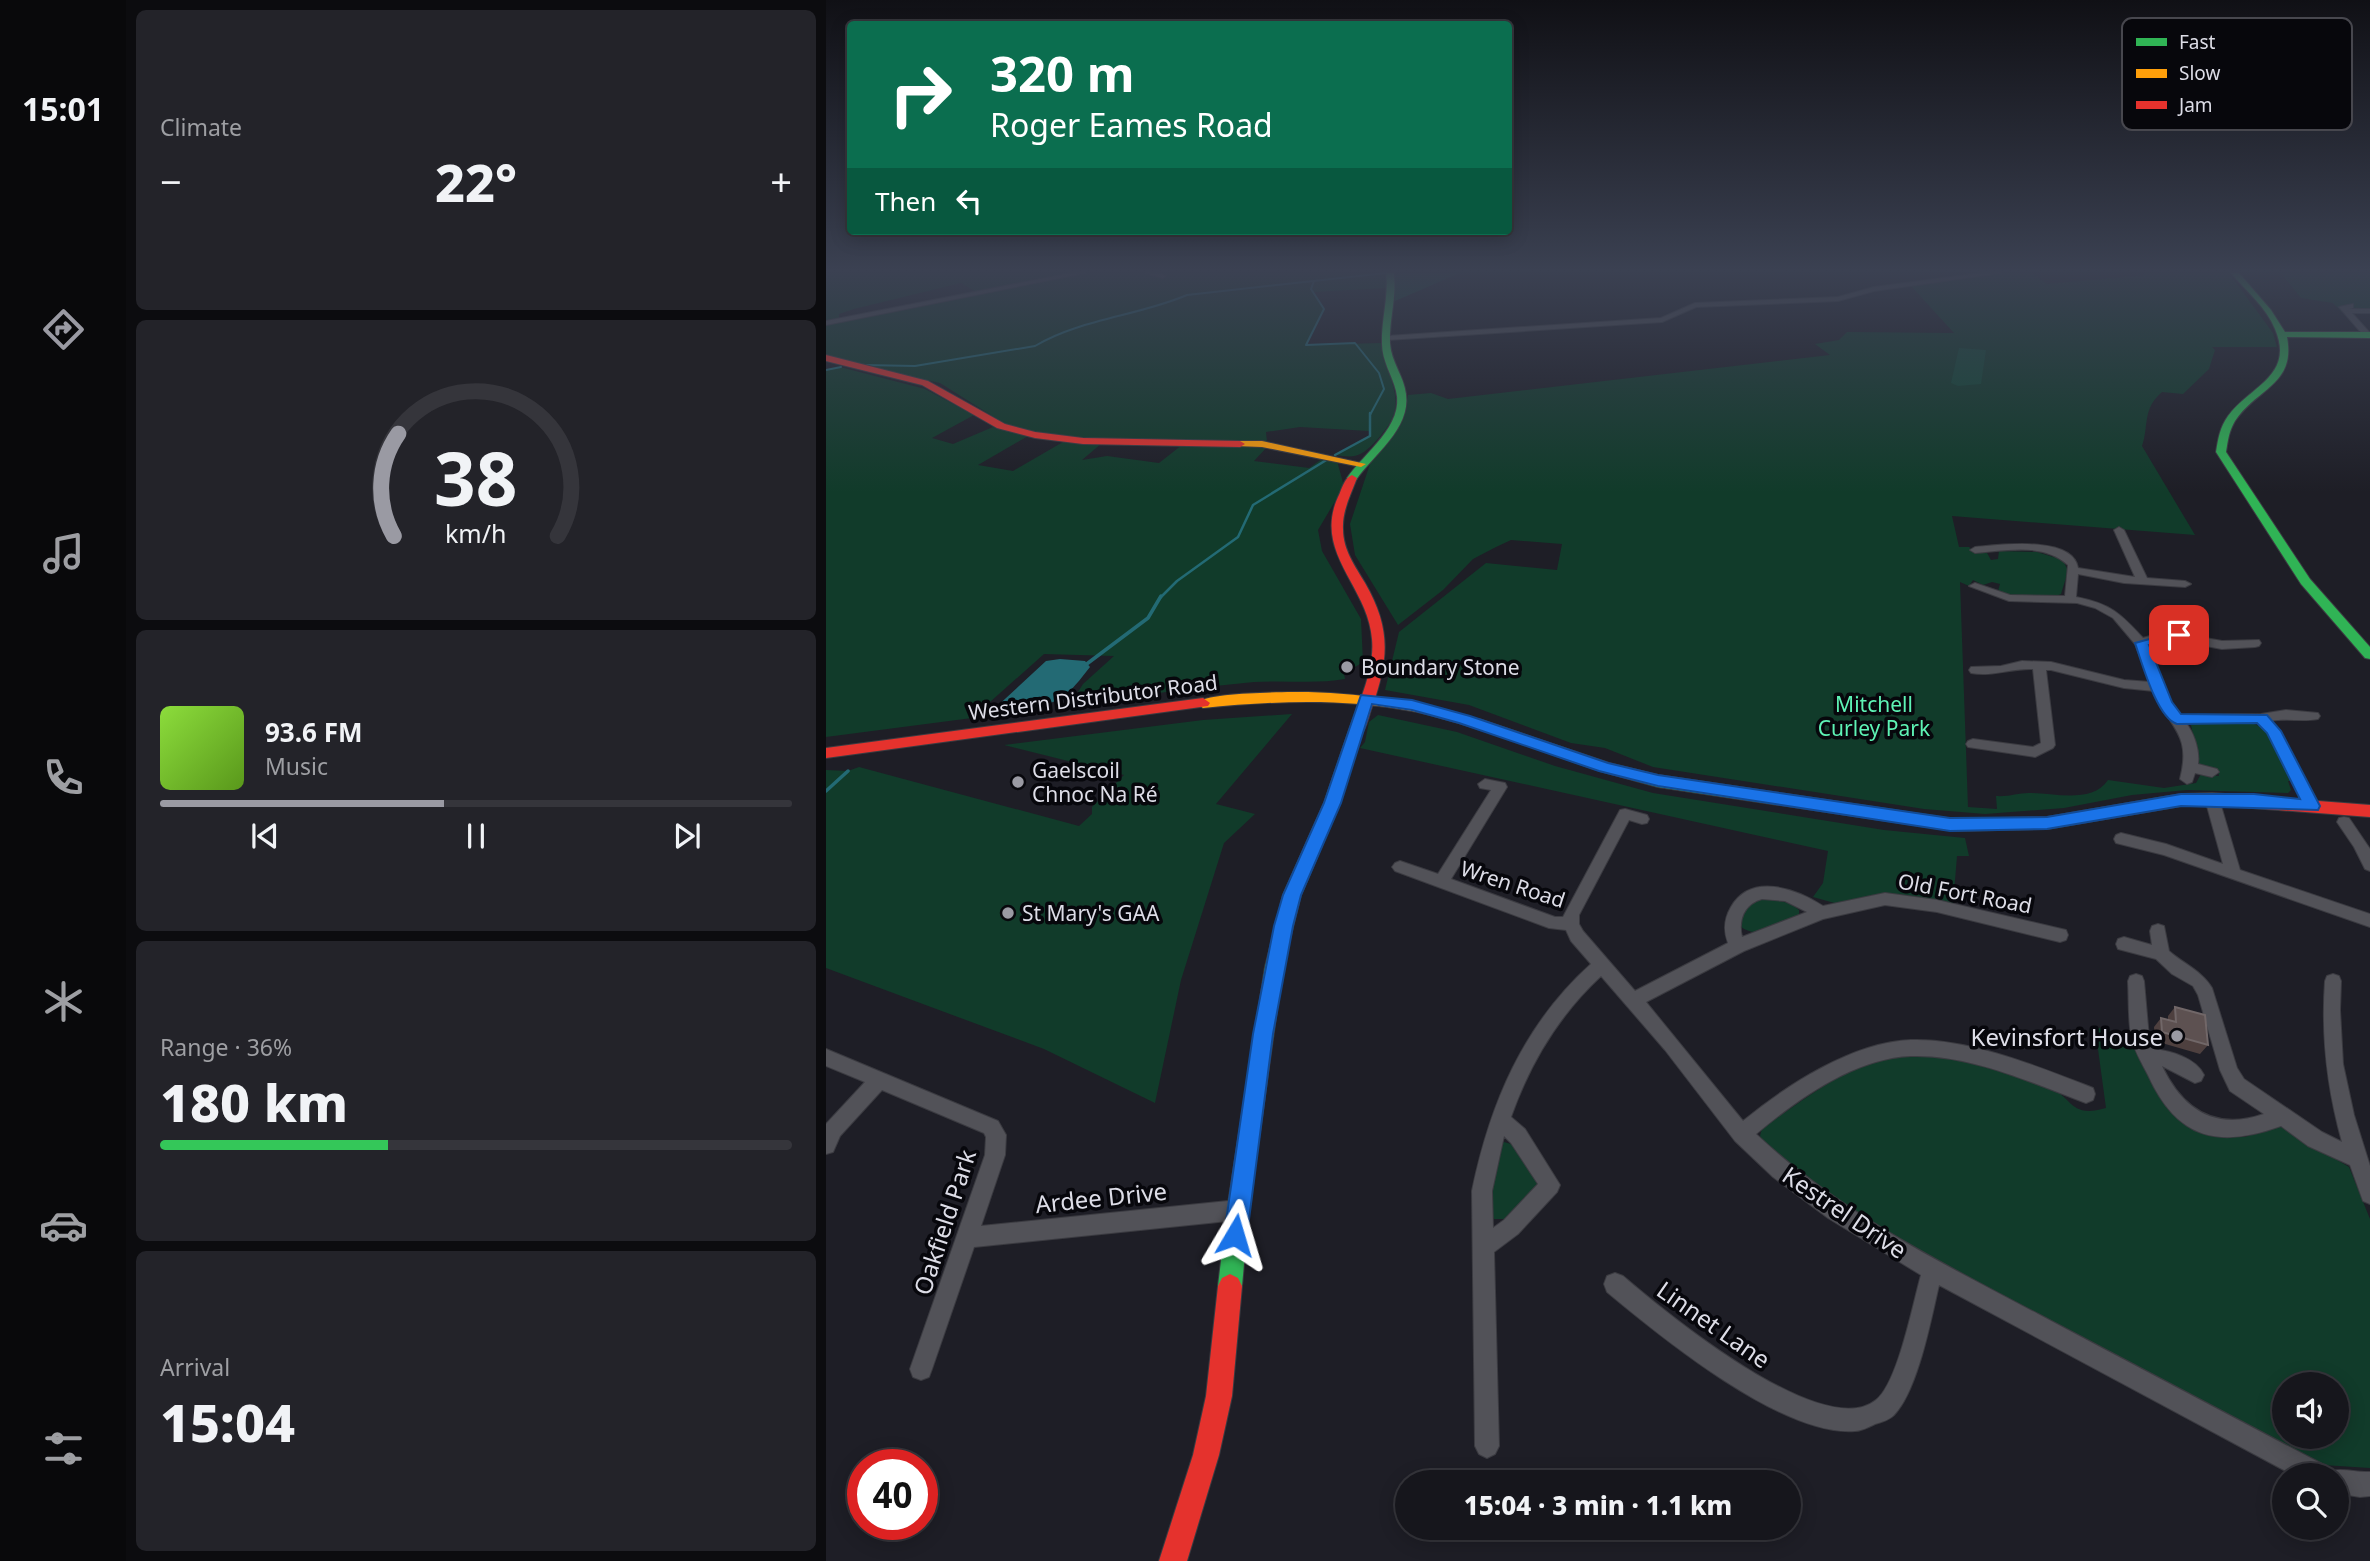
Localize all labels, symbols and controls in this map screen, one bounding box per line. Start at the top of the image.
legend [2122,18,2352,130]
text: Fast [2179,29,2216,55]
text: 320 m [990,40,1135,106]
icon: right [875,49,966,140]
text: Slow [2179,60,2220,86]
text: 15:01 [22,87,104,130]
text: Jam [2177,92,2213,118]
text: Roger Eames Road [990,103,1273,146]
text: Climate [160,111,242,143]
text: 22° [435,146,517,217]
text: − [160,155,182,207]
text: + [770,155,792,207]
icon: left [950,182,988,220]
text: Then [875,183,936,219]
icon: directions [39,305,88,354]
text: 38 [434,429,518,528]
text: km/h [445,516,507,550]
icon: music [39,529,88,578]
pin [2149,605,2209,665]
icon: arrive [2160,616,2198,654]
place label: Boundary Stone [1361,653,1520,681]
marker: Boundary Stone [1339,659,1355,675]
street label: Western Distributor Road [967,668,1219,726]
park label: Mitchell Curley Park [1818,690,1931,742]
text: 93.6 FM [265,714,362,750]
text: Music [265,750,328,782]
icon: phone [39,753,88,802]
place label: Gaelscoil Chnoc Na Ré [1032,756,1158,808]
marker: Gaelscoil Chnoc Na Ré [1010,774,1026,790]
icon: previous [246,817,284,855]
icon: pause [457,817,495,855]
icon: next [668,817,706,855]
street label: Wren Road [1457,854,1569,914]
street label: Old Fort Road [1896,866,2034,920]
place label: St Mary's GAA [1022,899,1160,927]
marker: St Mary's GAA [1000,905,1016,921]
icon: climate [39,977,88,1026]
place label: Kevinsfort House [1971,1020,2163,1053]
marker: Kevinsfort House [2169,1028,2185,1044]
text: Range · 36% [160,1031,292,1063]
text: 180 km [160,1066,348,1137]
street label: Oakfield Park [905,1145,983,1299]
street label: Kestrel Drive [1776,1158,1914,1266]
street label: Ardee Drive [1034,1174,1168,1220]
position arrow [1198,1198,1272,1272]
icon: car [39,1201,88,1250]
street label: Linnet Lane [1651,1273,1777,1375]
text: Arrival [160,1351,230,1383]
map controls [2272,1372,2349,1540]
button: sound [2272,1372,2349,1449]
text: 15:04 [160,1386,295,1457]
icon: filters [39,1424,88,1473]
speed limit sign: 40 [847,1449,938,1540]
button: search [2272,1463,2349,1540]
text: 15:04 · 3 min · 1.1 km [1464,1487,1732,1523]

